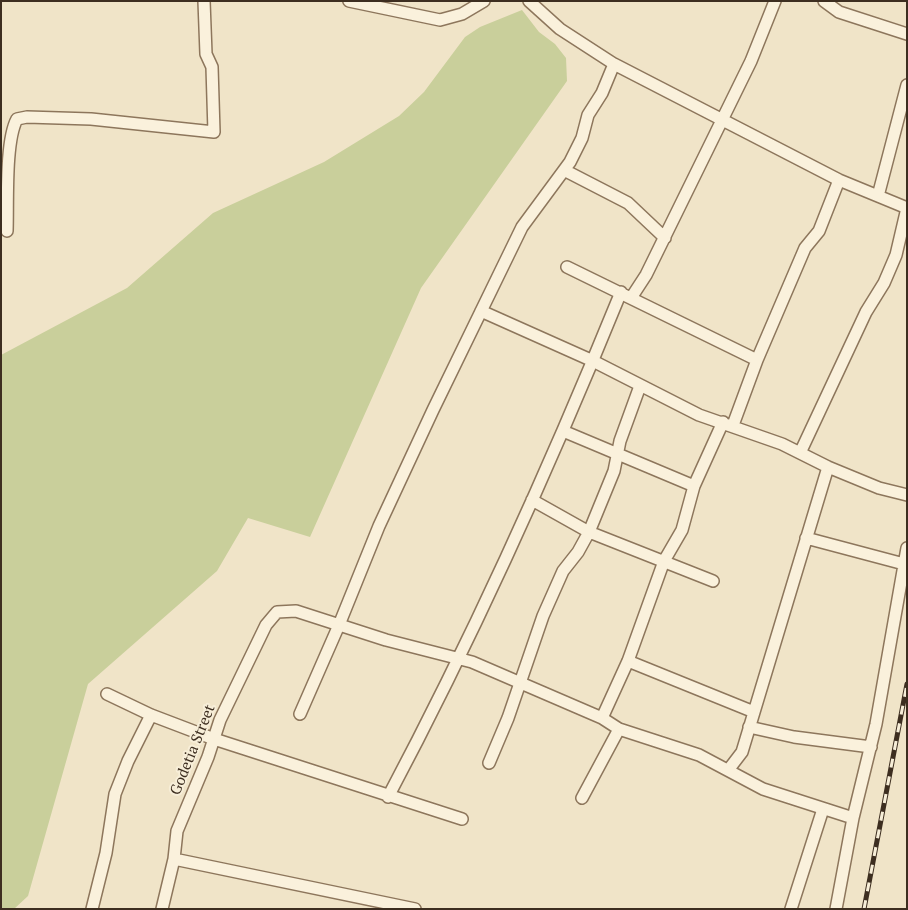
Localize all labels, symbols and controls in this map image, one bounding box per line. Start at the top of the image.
street label: Godetia Street [167,702,219,798]

